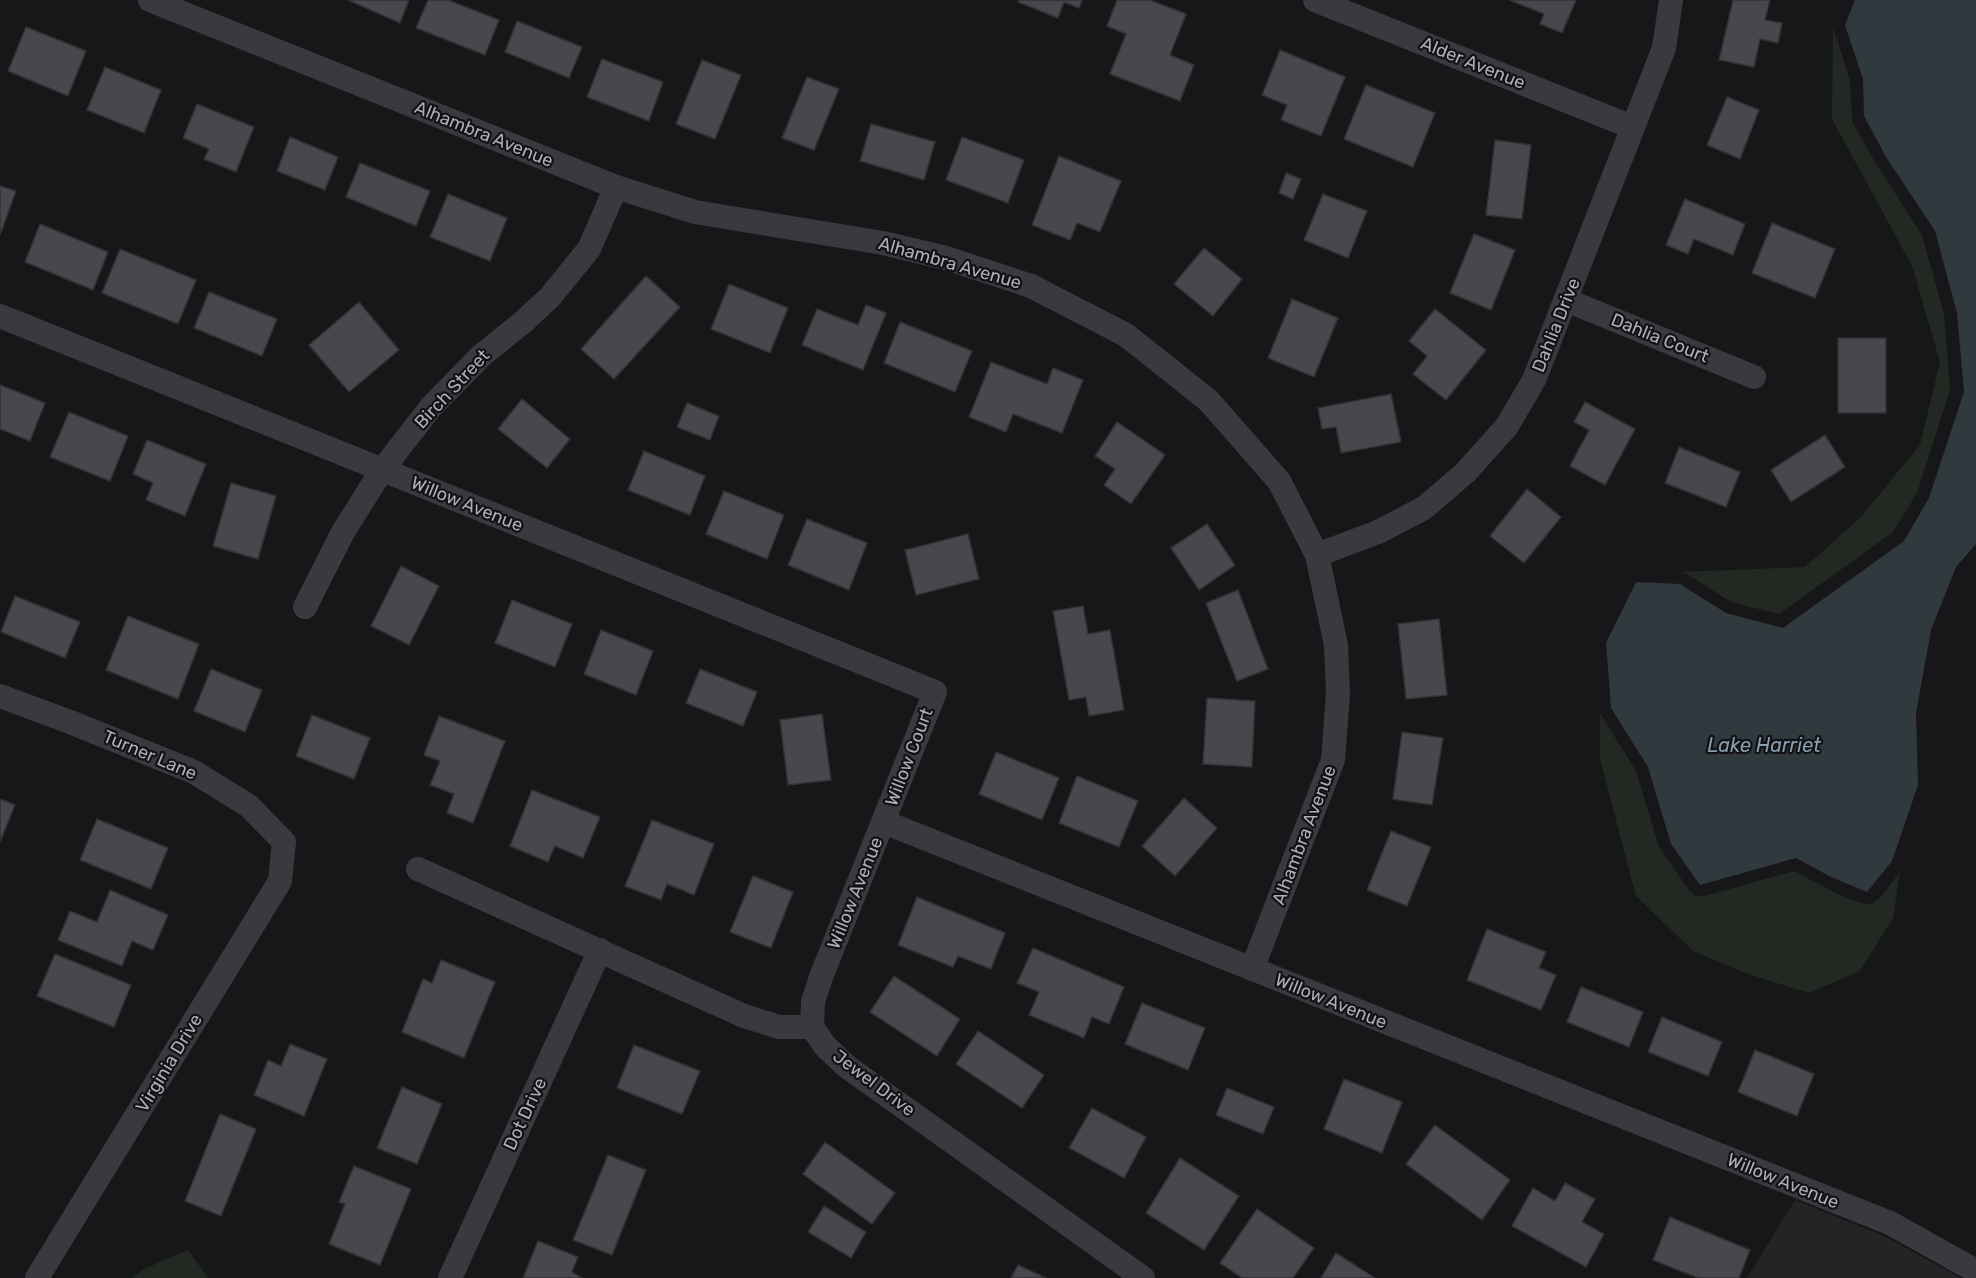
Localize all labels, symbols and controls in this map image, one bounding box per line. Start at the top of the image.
street label: Alder Avenue [1418,32,1528,94]
street label: Alhambra Avenue [411,96,557,172]
street label: Alhambra Avenue [876,232,1024,294]
street label: Dahlia Drive [1527,275,1585,375]
street label: Dahlia Court [1608,308,1712,368]
street label: Birch Street [410,345,494,433]
street label: Willow Avenue [408,472,526,536]
street label: Willow Court [880,705,938,809]
street label: Turner Lane [100,725,200,785]
water label: Lake Harriet [1707,733,1821,757]
street label: Alhambra Avenue [1267,762,1341,908]
street label: Willow Avenue [823,834,887,952]
street label: Willow Avenue [1272,969,1390,1033]
street label: Virginia Drive [131,1010,207,1116]
street label: Jewel Drive [828,1045,920,1121]
street label: Dot Drive [499,1074,551,1154]
street label: Willow Avenue [1724,1149,1842,1213]

